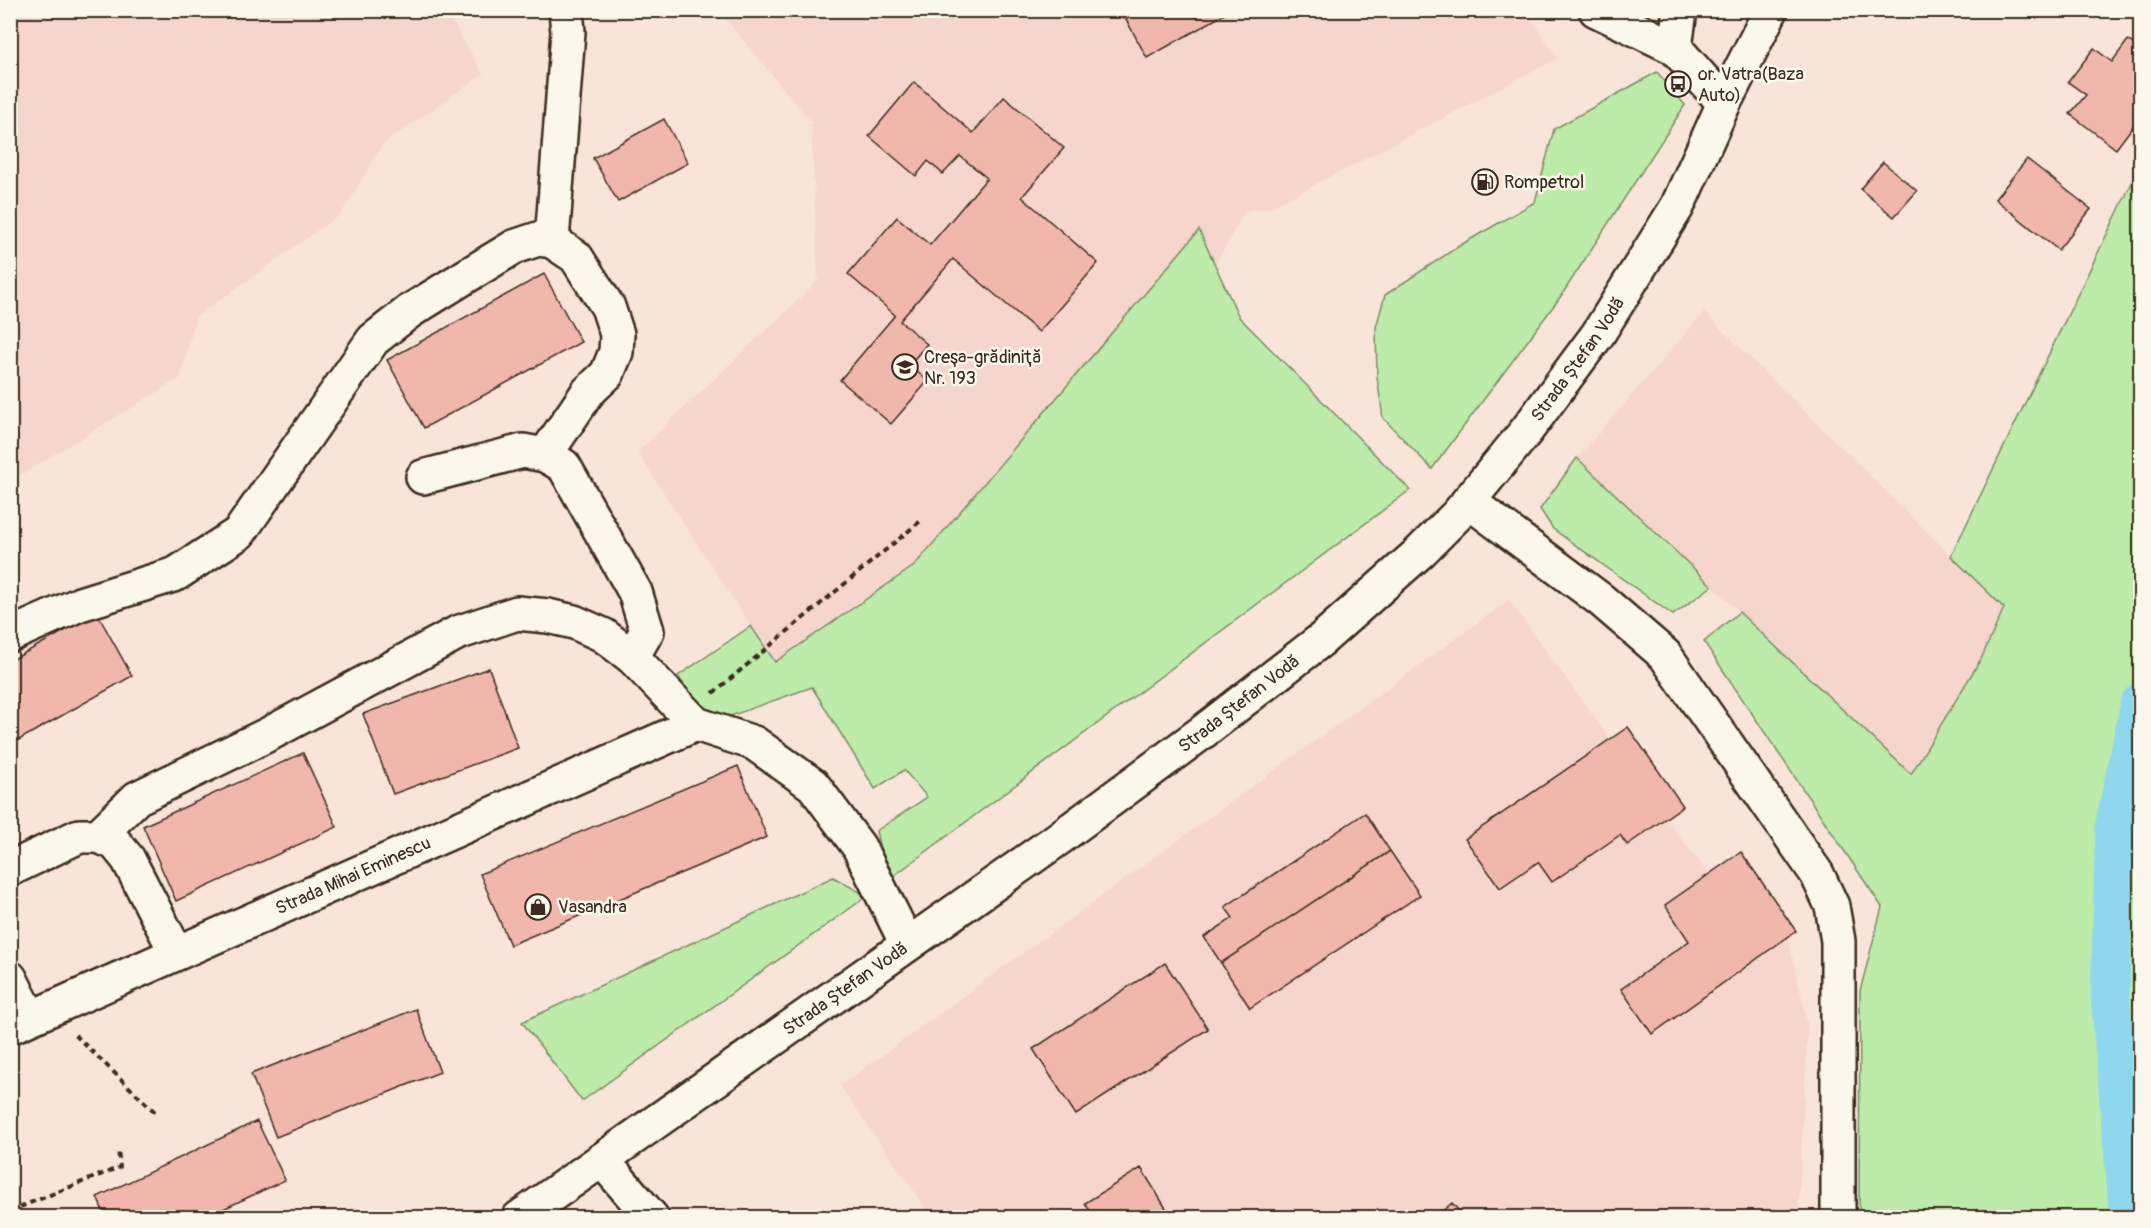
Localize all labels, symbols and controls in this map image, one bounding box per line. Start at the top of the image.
place label: or. Vatra(Baza Auto) [1698,63,1804,107]
bus stop icon: or. Vatra(Baza Auto) [1663,69,1693,99]
fuel station icon: Rompetrol [1470,167,1500,197]
place label: Rompetrol [1504,171,1584,194]
street label: Strada Ștefan Vodă [1526,292,1630,426]
place label: Creşa-grădiniţă Nr. 193 [924,346,1042,390]
school or university icon: Creşa-grădiniţă Nr. 193 [890,352,920,382]
street label: Strada Ștefan Vodă [1174,649,1305,758]
street label: Strada Mihai Eminescu [272,831,434,920]
shop icon: Vasandra [523,892,553,922]
place label: Vasandra [558,896,627,919]
street label: Strada Ștefan Vodă [778,937,912,1040]

